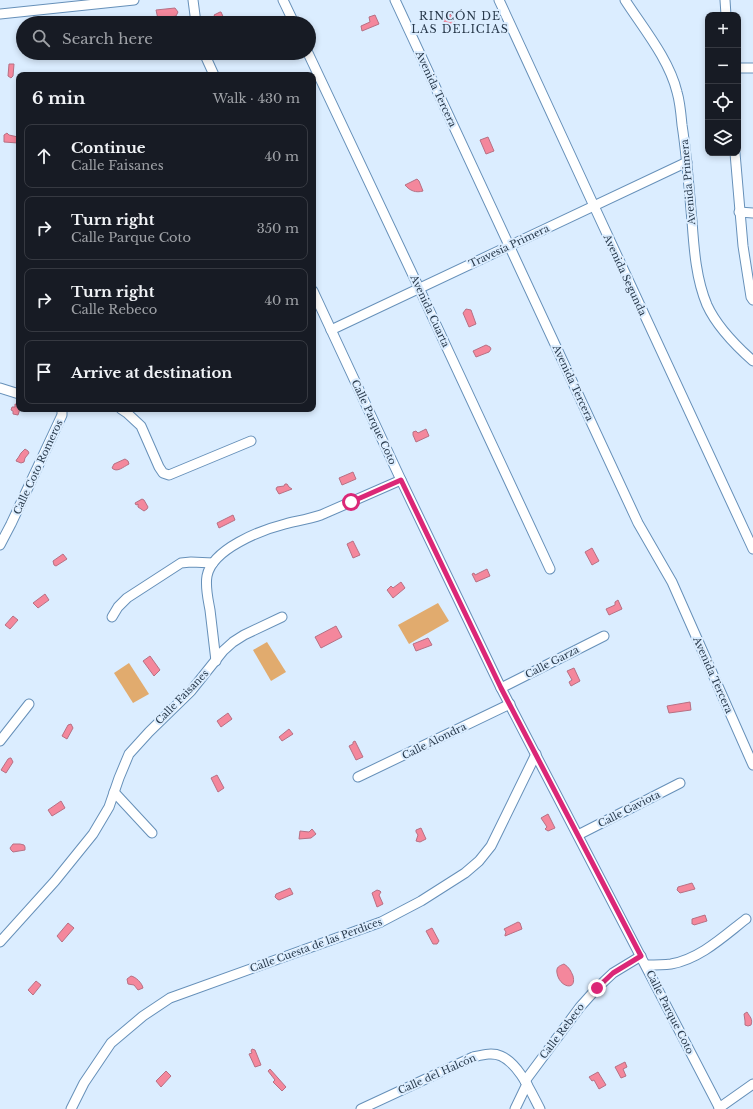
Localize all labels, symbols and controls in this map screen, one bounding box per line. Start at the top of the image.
district label: RINCÓN DE LAS DELICIAS [411,9,509,36]
map controls [705,12,741,156]
button: + [705,12,741,48]
search box [16,16,316,60]
icon: search [30,27,52,49]
text: Search here [62,29,153,48]
street label: Avenida Tercera [412,48,460,130]
button: − [705,48,741,84]
button: locate [705,84,741,120]
text: 6 min [32,88,85,109]
text: Walk · 430 m [213,90,300,107]
button: layers [705,120,741,156]
text: Continue [71,138,146,157]
street label: Avenida Primera [678,138,698,226]
icon: ahead [33,145,55,167]
text: 40 m [264,148,299,165]
text: Calle Faisanes [71,157,164,174]
text: Turn right [71,210,154,229]
icon: right [33,217,55,239]
text: 350 m [257,220,299,237]
street label: Travesía Primera [467,222,552,270]
text: Calle Parque Coto [71,229,191,246]
street label: Avenida Segunda [600,231,650,318]
street label: Avenida Cuarta [407,272,453,350]
text: Turn right [71,282,154,301]
icon: right [33,289,55,311]
text: 40 m [264,292,299,309]
text: Calle Rebeco [71,301,157,318]
street label: Avenida Tercera [549,342,597,424]
icon: arrive [33,361,55,383]
text: Arrive at destination [71,363,232,382]
street label: Calle Parque Coto [349,377,400,467]
street label: Calle Coto Romeros [10,417,66,516]
route start [342,493,360,511]
street label: Avenida Tercera [690,634,736,716]
street label: Calle Garza [523,643,582,681]
street label: Calle Faisanes [153,667,212,727]
street label: Calle Alondra [400,720,469,762]
street label: Calle Gaviota [596,788,663,830]
street label: Calle Cuesta de las Perdices [248,915,384,975]
street label: Calle Parque Coto [643,968,697,1056]
route end [588,979,606,997]
street label: Calle Rebeco [537,1000,587,1061]
street label: Calle del Halcón [396,1051,478,1097]

